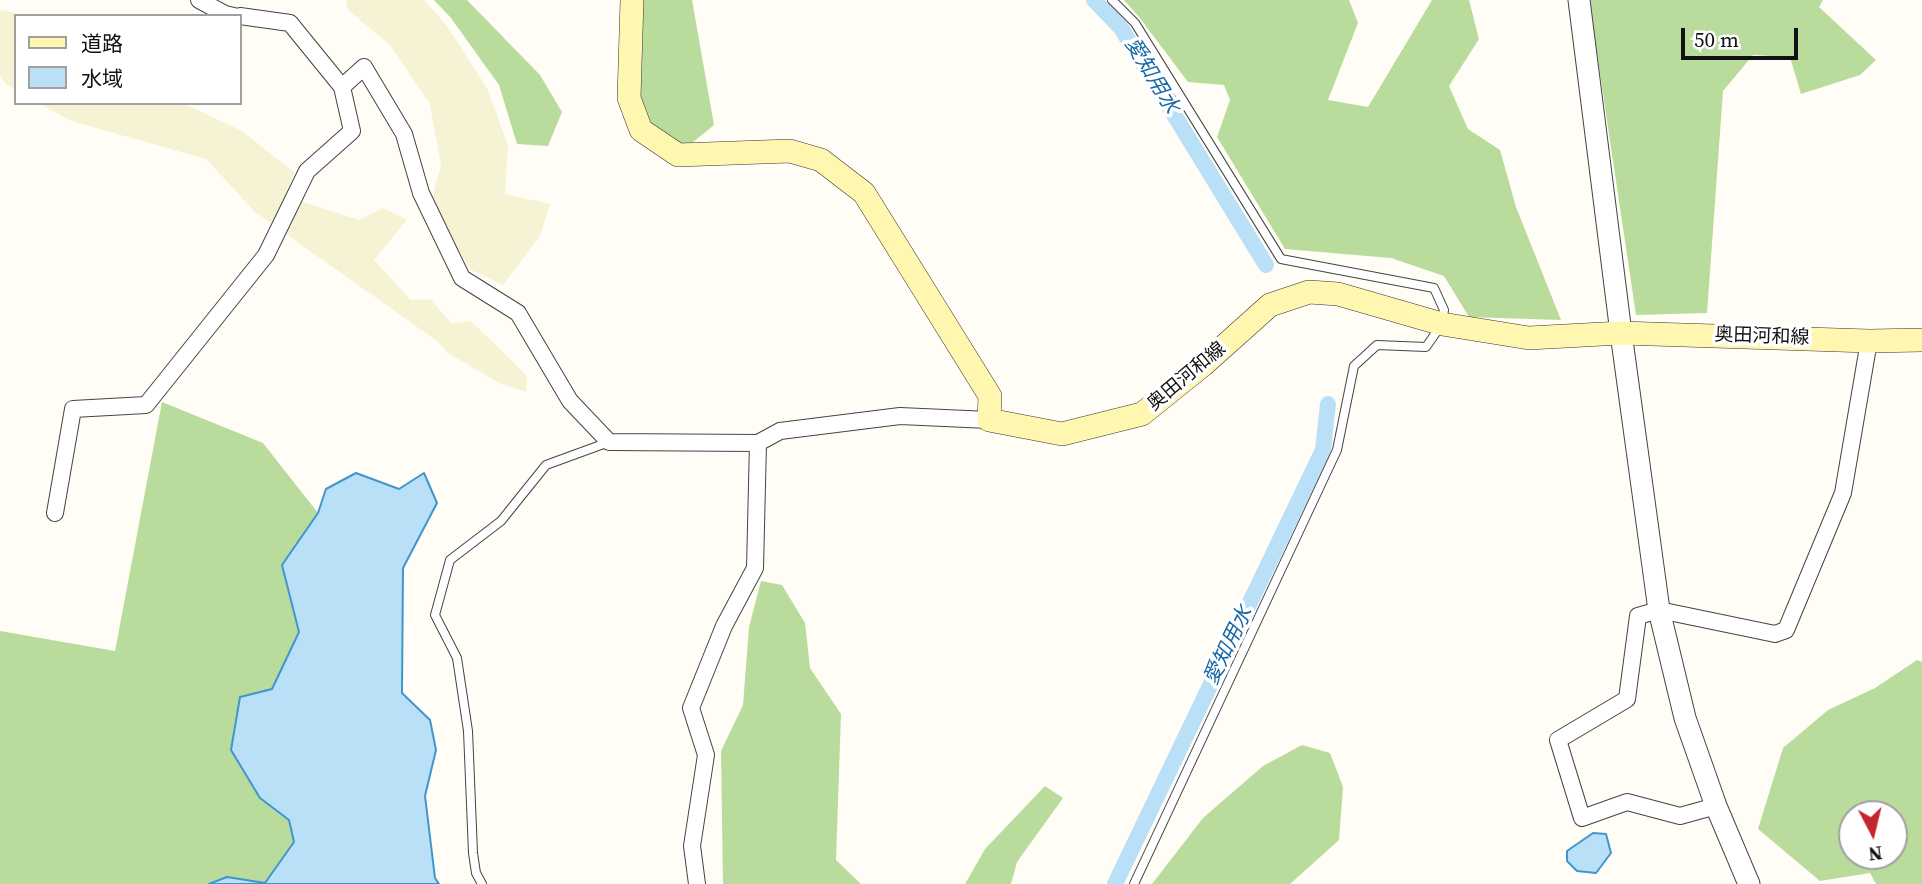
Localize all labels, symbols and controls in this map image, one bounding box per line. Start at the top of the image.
legend [14,14,242,105]
scale bar [1684,14,1801,58]
text: 50 m [1694,25,1739,54]
text: 道路 [81,29,123,58]
water label: 愛知用水 [1119,34,1183,118]
text: 水域 [81,64,123,93]
street label: 奥田河和線 [1714,324,1810,350]
street label: 奥田河和線 [1143,338,1231,416]
water label: 愛知用水 [1199,603,1259,689]
north arrow [1838,800,1908,870]
text: N [1867,840,1884,868]

